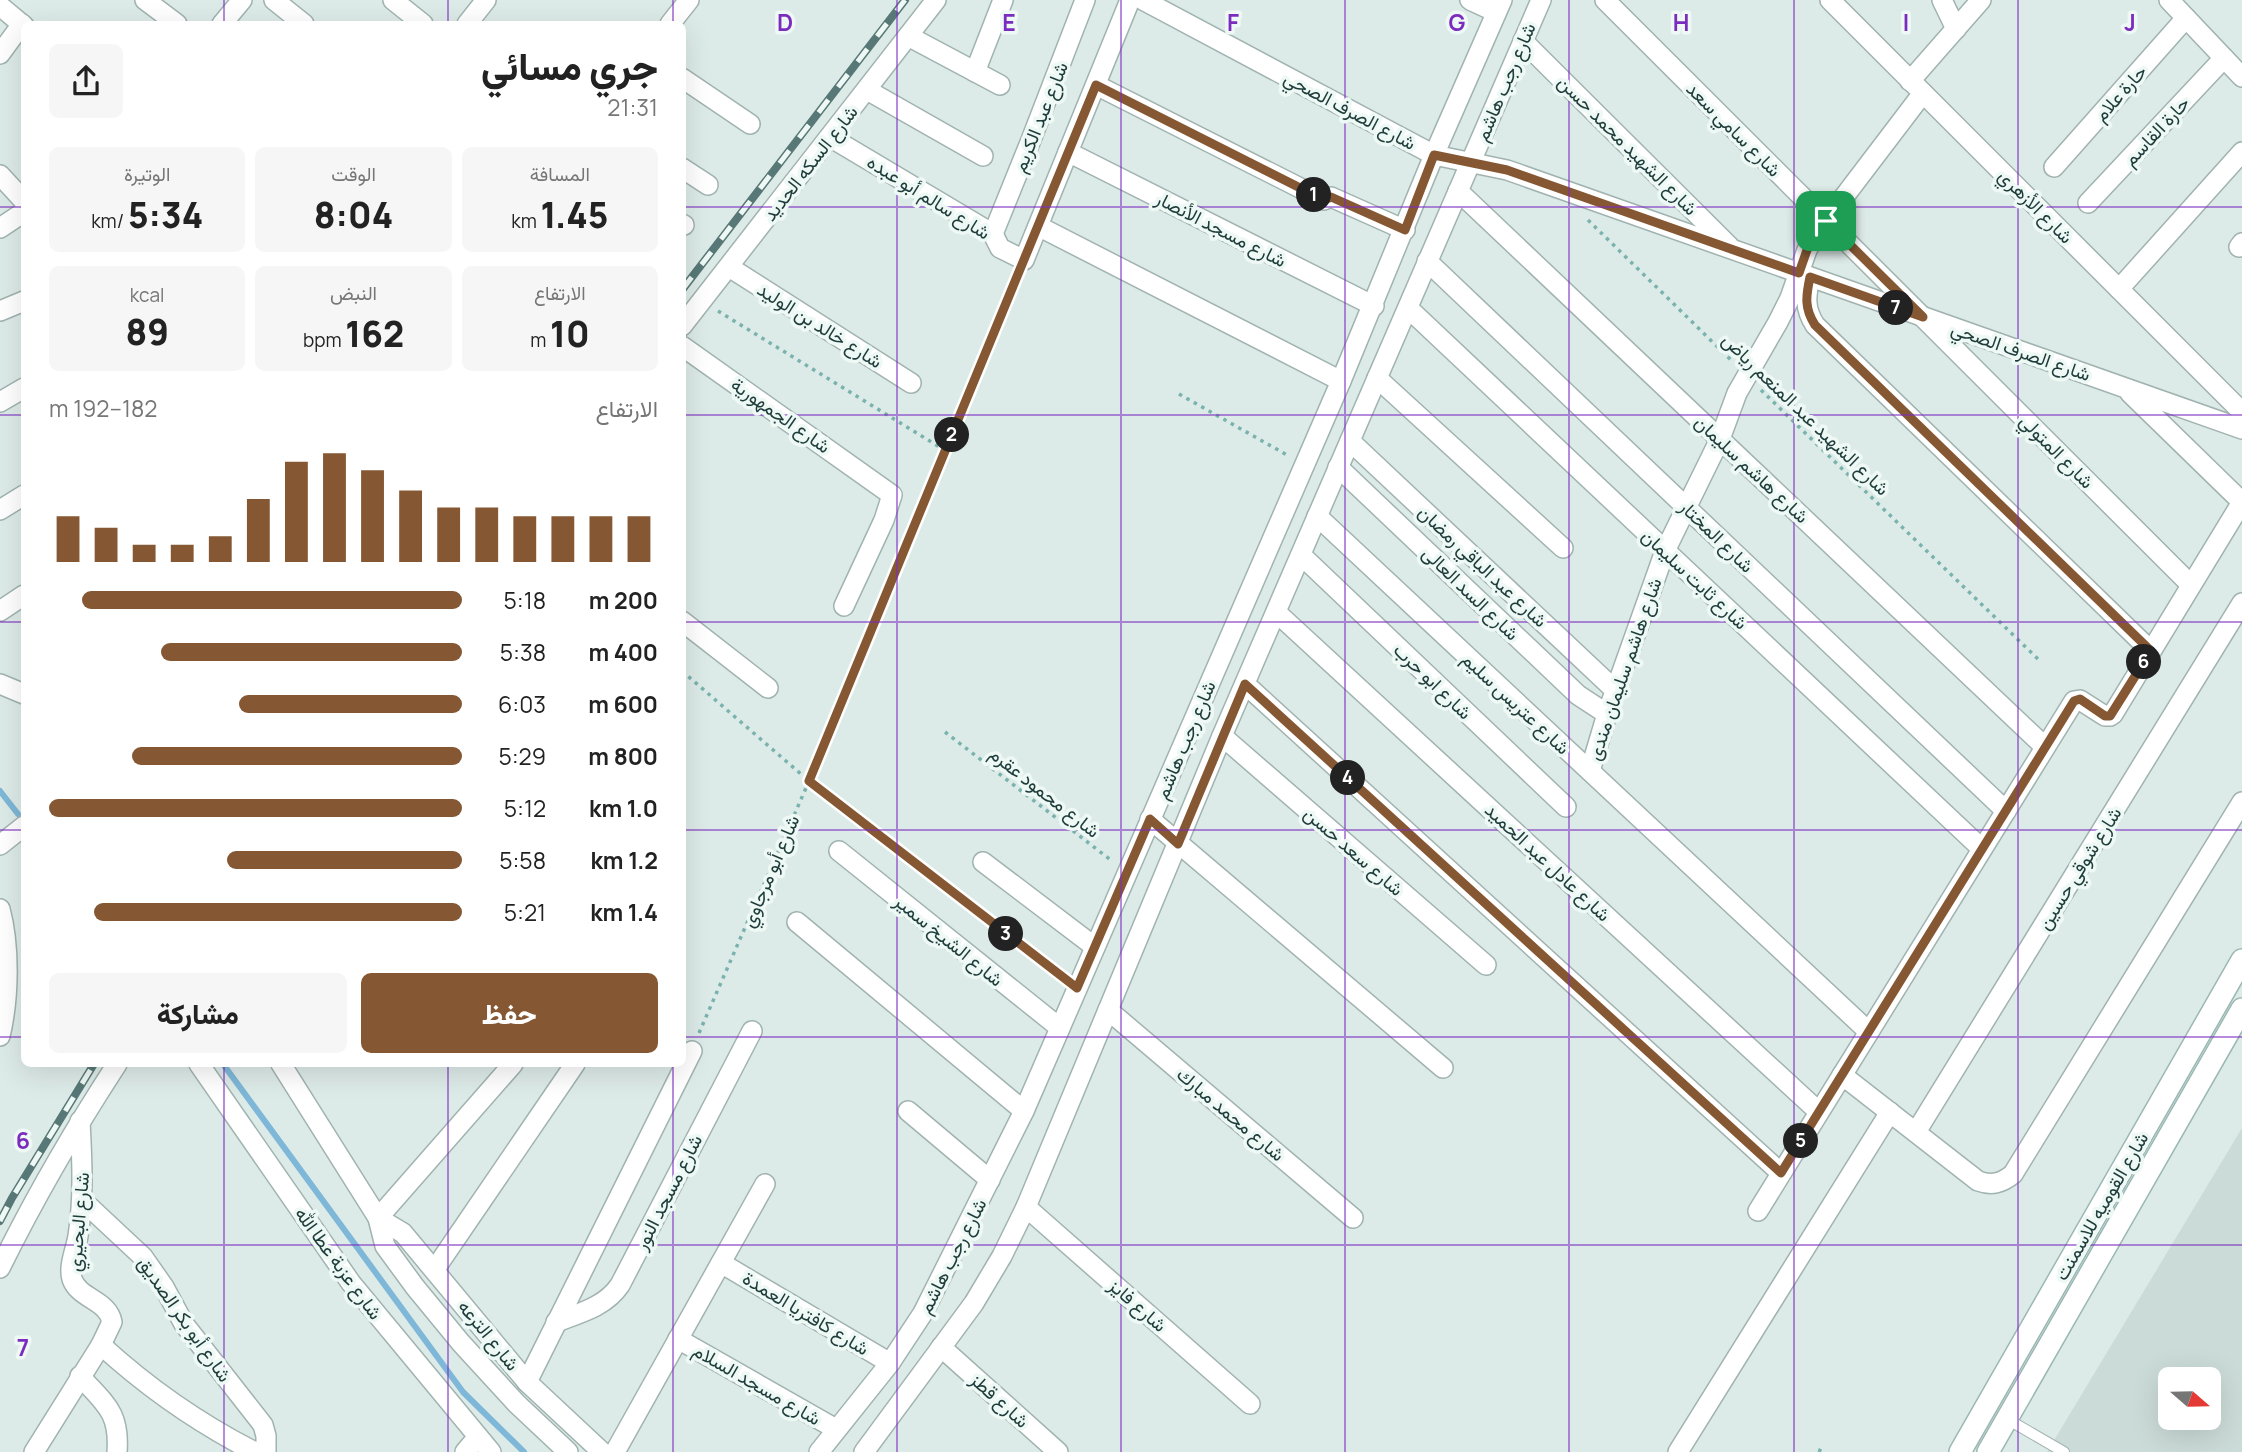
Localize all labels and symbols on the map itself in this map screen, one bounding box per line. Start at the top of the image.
text: D [777,6,793,38]
text: E [1002,6,1016,38]
text: F [1227,6,1239,38]
text: G [1449,6,1466,38]
text: H [1673,6,1689,38]
text: I [1903,6,1909,38]
text: J [2124,6,2136,38]
street label: شارع رجب هاشم [1468,19,1542,145]
street label: شارع عبد الكريم [1006,58,1074,176]
street label: حارة علام [2088,59,2152,127]
street label: شارع الصرف الصحي [1278,64,1421,158]
street label: شارع الشهيد محمد حسن [1552,69,1704,221]
street label: شارع سامي سعد [1679,76,1787,184]
street label: حارة القاسم [2117,90,2195,172]
street label: شارع السكه الحديد [757,100,863,226]
street label: شارع سالم أبو عبده [862,149,996,245]
street label: شارع الأزهري [1991,163,2079,251]
pin: 1 [1296,178,1332,212]
street label: شارع مسجد الأنصار [1150,184,1291,273]
pin [1796,191,1856,251]
street label: شارع خالد بن الوليد [752,276,888,374]
pin: 7 [1878,290,1913,326]
street label: شارع الصرف الصحي [1947,315,2094,390]
street label: شارع الشهيد عبد المنعم رياض [1717,327,1895,501]
street label: شارع الجمهورية [726,371,836,459]
street label: شارع المتولي [2012,408,2100,496]
street label: شارع هاشم سليمان [1689,409,1815,529]
pin: 2 [934,418,970,452]
street label: شارع المختار [1673,493,1760,578]
street label: شارع عبد الباقي رمضان [1411,499,1553,635]
street label: شارع ثابت سليمان [1636,523,1754,635]
street label: شارع السد العالى [1417,540,1525,646]
street label: شارع هاشم سليمان مندى [1581,574,1667,764]
street label: شارع ابو حرب [1388,637,1478,725]
pin: 6 [2126,644,2162,680]
street label: شارع عتريس سليم [1456,646,1576,760]
street label: شارع رجب هاشم [1148,677,1222,803]
street label: شارع محمود عقرم [984,741,1106,843]
pin: 4 [1330,760,1366,796]
street label: شارع عادل عبد الحميد [1480,797,1617,927]
street label: شارع سعد حسن [1299,800,1409,902]
street label: شارع شوقي حسين [2031,802,2130,936]
street label: شارع أبو مرجاوي [735,811,808,932]
street label: شارع الشيخ سمير [888,887,1009,993]
pin: 3 [988,916,1024,951]
street label: شارع محمد مبارك [1171,1061,1291,1167]
text: 6 [16,1124,30,1156]
pin: 5 [1784,1124,1818,1158]
street label: شارع القوميه للاسمنت [2048,1127,2154,1285]
street label: شارع مسجد النور [627,1130,708,1255]
street label: شارع البحيري [61,1171,98,1273]
street label: شارع رجب هاشم [912,1194,992,1318]
street label: شارع عزبة عطا الله [289,1201,389,1325]
street label: شارع أبو بكر الصديق [132,1251,238,1387]
street label: شارع كافتريا العمدة [738,1265,874,1361]
street label: شارع فايز [1102,1272,1173,1338]
street label: شارع الترعه [452,1294,526,1376]
text: 7 [17,1331,29,1363]
street label: شارع مسجد السلام [688,1337,826,1431]
street label: شارع قطز [964,1366,1035,1433]
north arrow [2158,1367,2221,1430]

